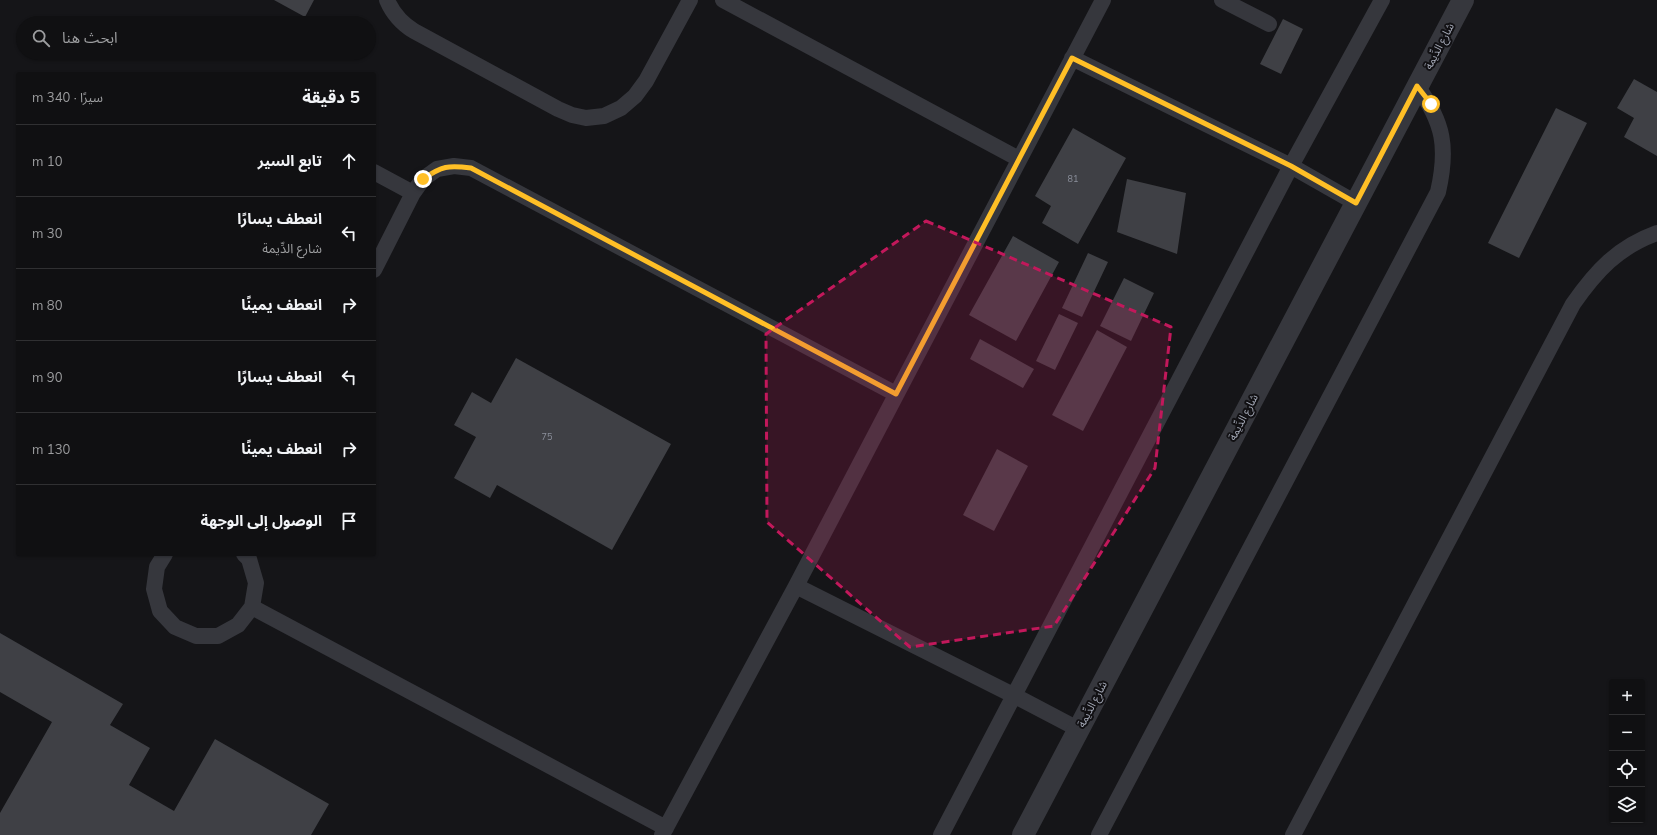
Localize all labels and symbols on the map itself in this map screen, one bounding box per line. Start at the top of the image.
street label: شارع الدِّيمة [1421,20,1458,72]
route start [1422,95,1440,113]
route end [414,170,432,188]
house number: 81 [1068,173,1078,184]
street label: شارع الدِّيمة [1225,391,1262,443]
house number: 75 [542,431,553,442]
street label: شارع الدِّيمة [1074,678,1111,730]

